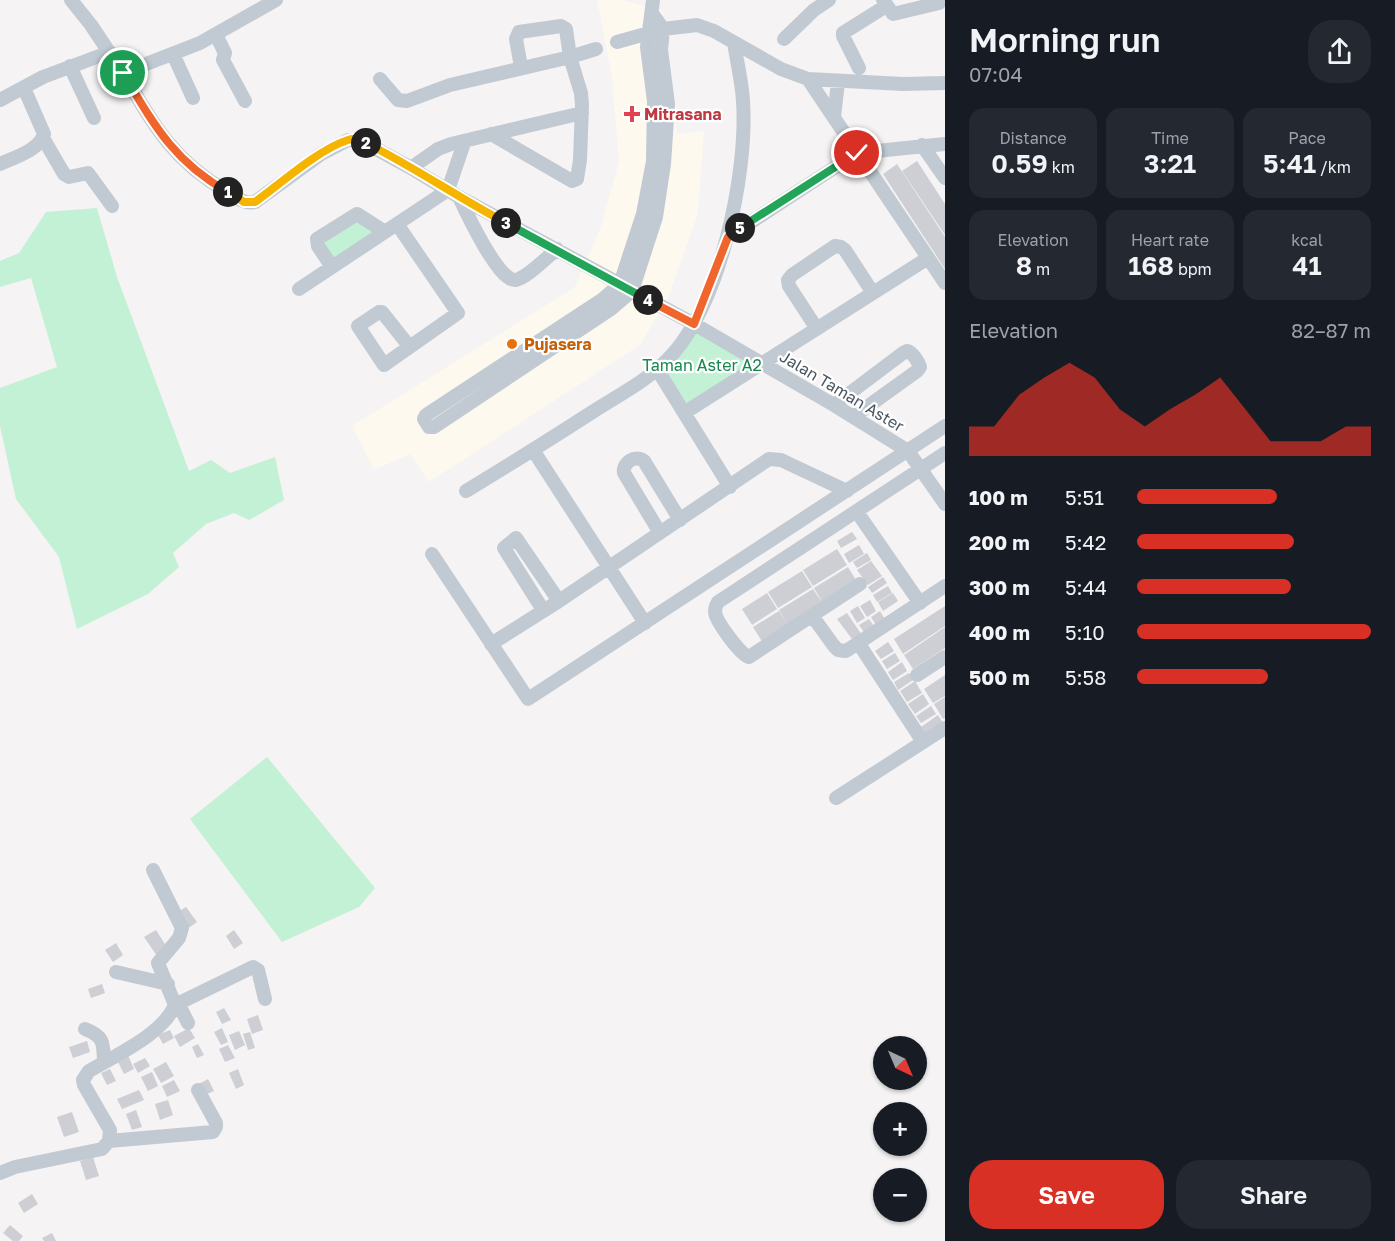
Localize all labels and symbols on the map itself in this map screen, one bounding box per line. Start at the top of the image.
pin [97,47,148,98]
place label: Mitrasana [644,104,722,124]
marker: Mitrasana [625,107,639,121]
pin [831,127,882,178]
pin: 2 [351,128,381,158]
pin: 1 [213,177,243,207]
pin: 3 [491,208,521,238]
pin: 5 [725,213,755,243]
pin: 4 [633,285,663,315]
place label: Pujasera [524,334,592,354]
marker: Pujasera [505,337,519,351]
street label: Jalan Taman Aster [776,346,908,436]
park label: Taman Aster A2 [642,355,762,375]
north arrow [873,1036,927,1090]

